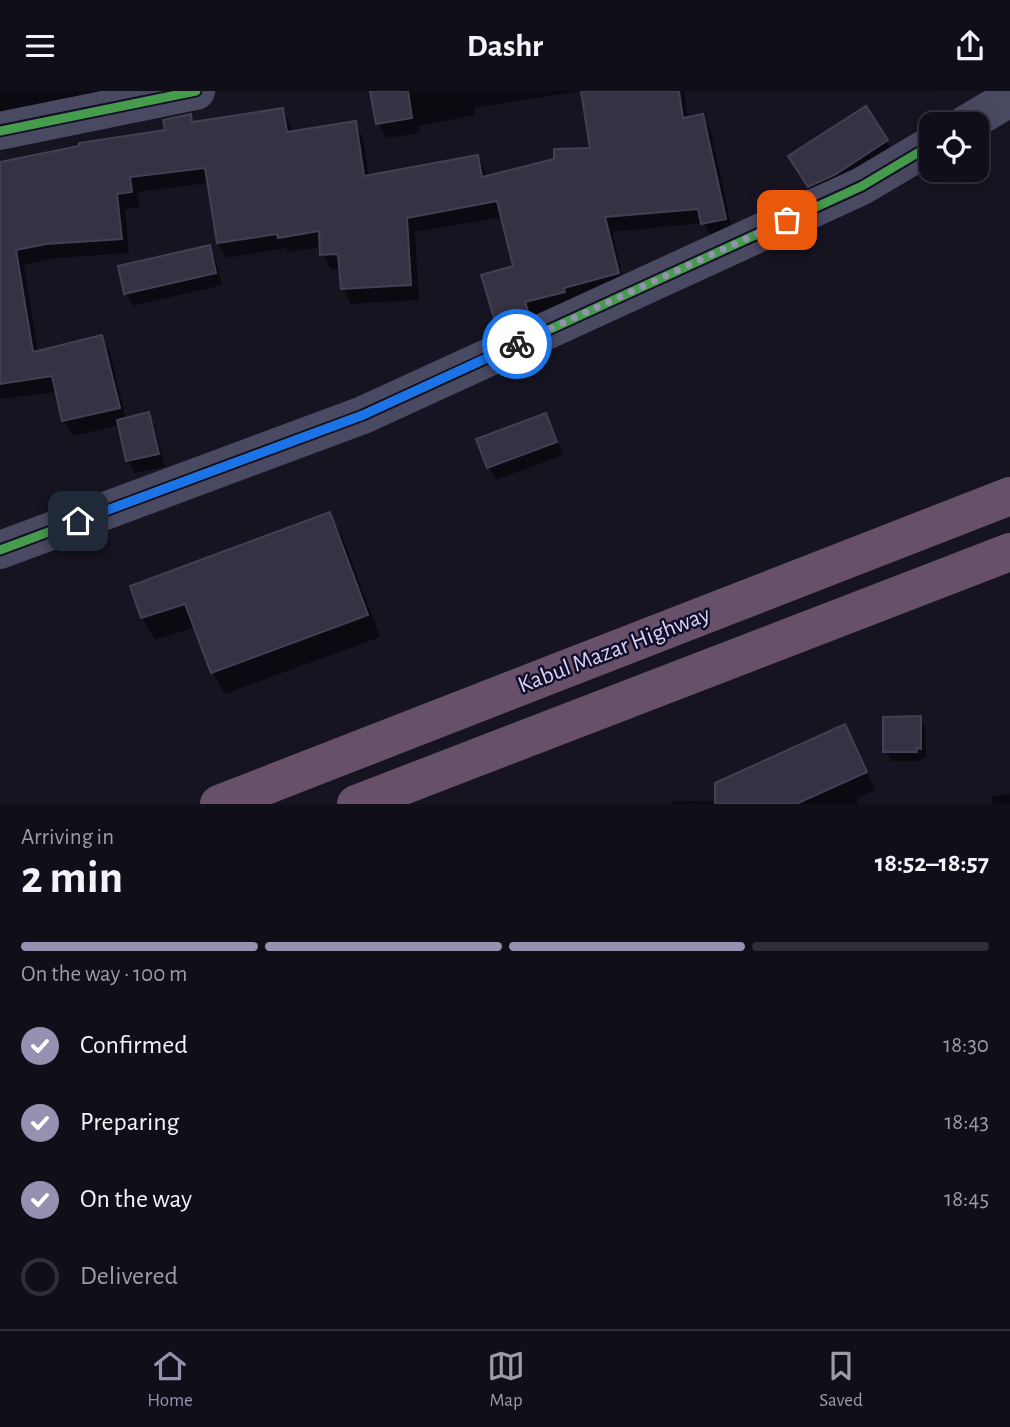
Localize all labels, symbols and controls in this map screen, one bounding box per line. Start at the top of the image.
icon: menu [21,27,59,65]
icon: share [951,27,989,65]
text: Dashr [467,30,543,62]
map controls [919,112,989,182]
button: locate [919,112,989,182]
pin [757,190,817,250]
icon: bag [768,201,806,239]
courier [482,309,552,379]
icon: bike [498,325,536,363]
pin [48,491,108,551]
icon: home [59,502,97,540]
street label: Kabul Mazar Highway [515,602,713,698]
text: Arriving in [21,826,114,849]
text: 18:52–18:57 [875,850,989,876]
text: 2 min [21,855,123,901]
text: On the way · 100 m [21,963,188,986]
icon: check [21,1027,59,1065]
text: Confirmed [80,1032,188,1058]
text: 18:30 [943,1034,989,1057]
icon: check [21,1104,59,1142]
text: Preparing [80,1109,179,1135]
text: 18:43 [944,1111,989,1134]
icon: check [21,1181,59,1219]
text: On the way [80,1186,192,1212]
text: 18:45 [944,1188,989,1211]
text: Delivered [80,1263,178,1289]
tab: Home [147,1347,193,1412]
tab: Map [487,1347,525,1412]
tab: Saved [819,1347,863,1412]

